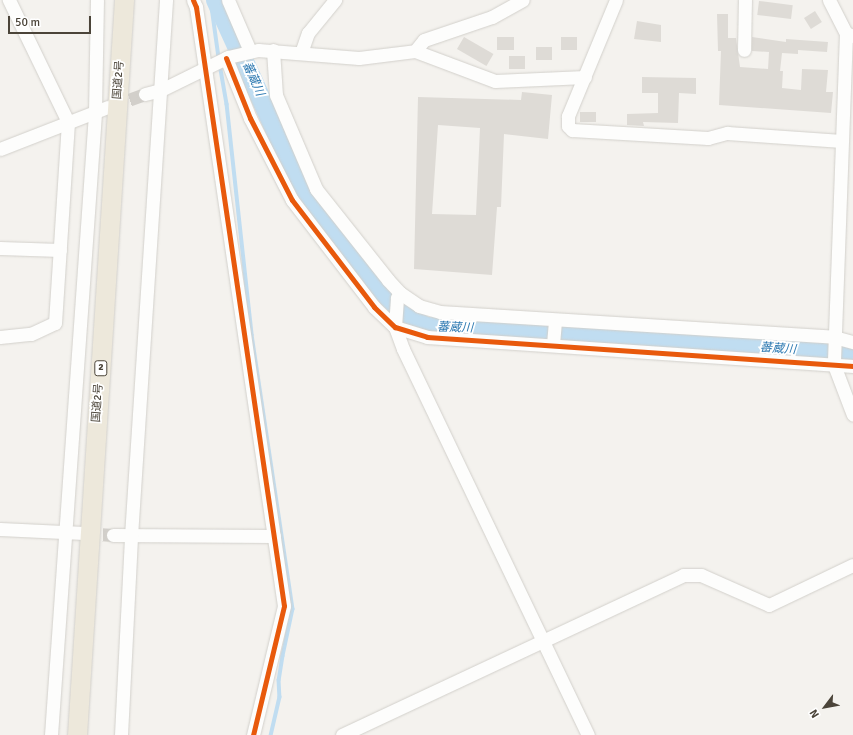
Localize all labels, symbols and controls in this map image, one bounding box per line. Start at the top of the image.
scale bar [10,8,93,34]
text: 50 m [15,15,40,30]
street label: 国道2号 [111,60,127,100]
water label: 蕃蔵川 [239,60,267,98]
water label: 蕃蔵川 [437,320,473,336]
water label: 蕃蔵川 [760,341,796,357]
road number: 2 [94,360,108,376]
street label: 国道2号 [90,383,106,423]
north arrow [805,687,845,727]
text: N [807,707,822,720]

